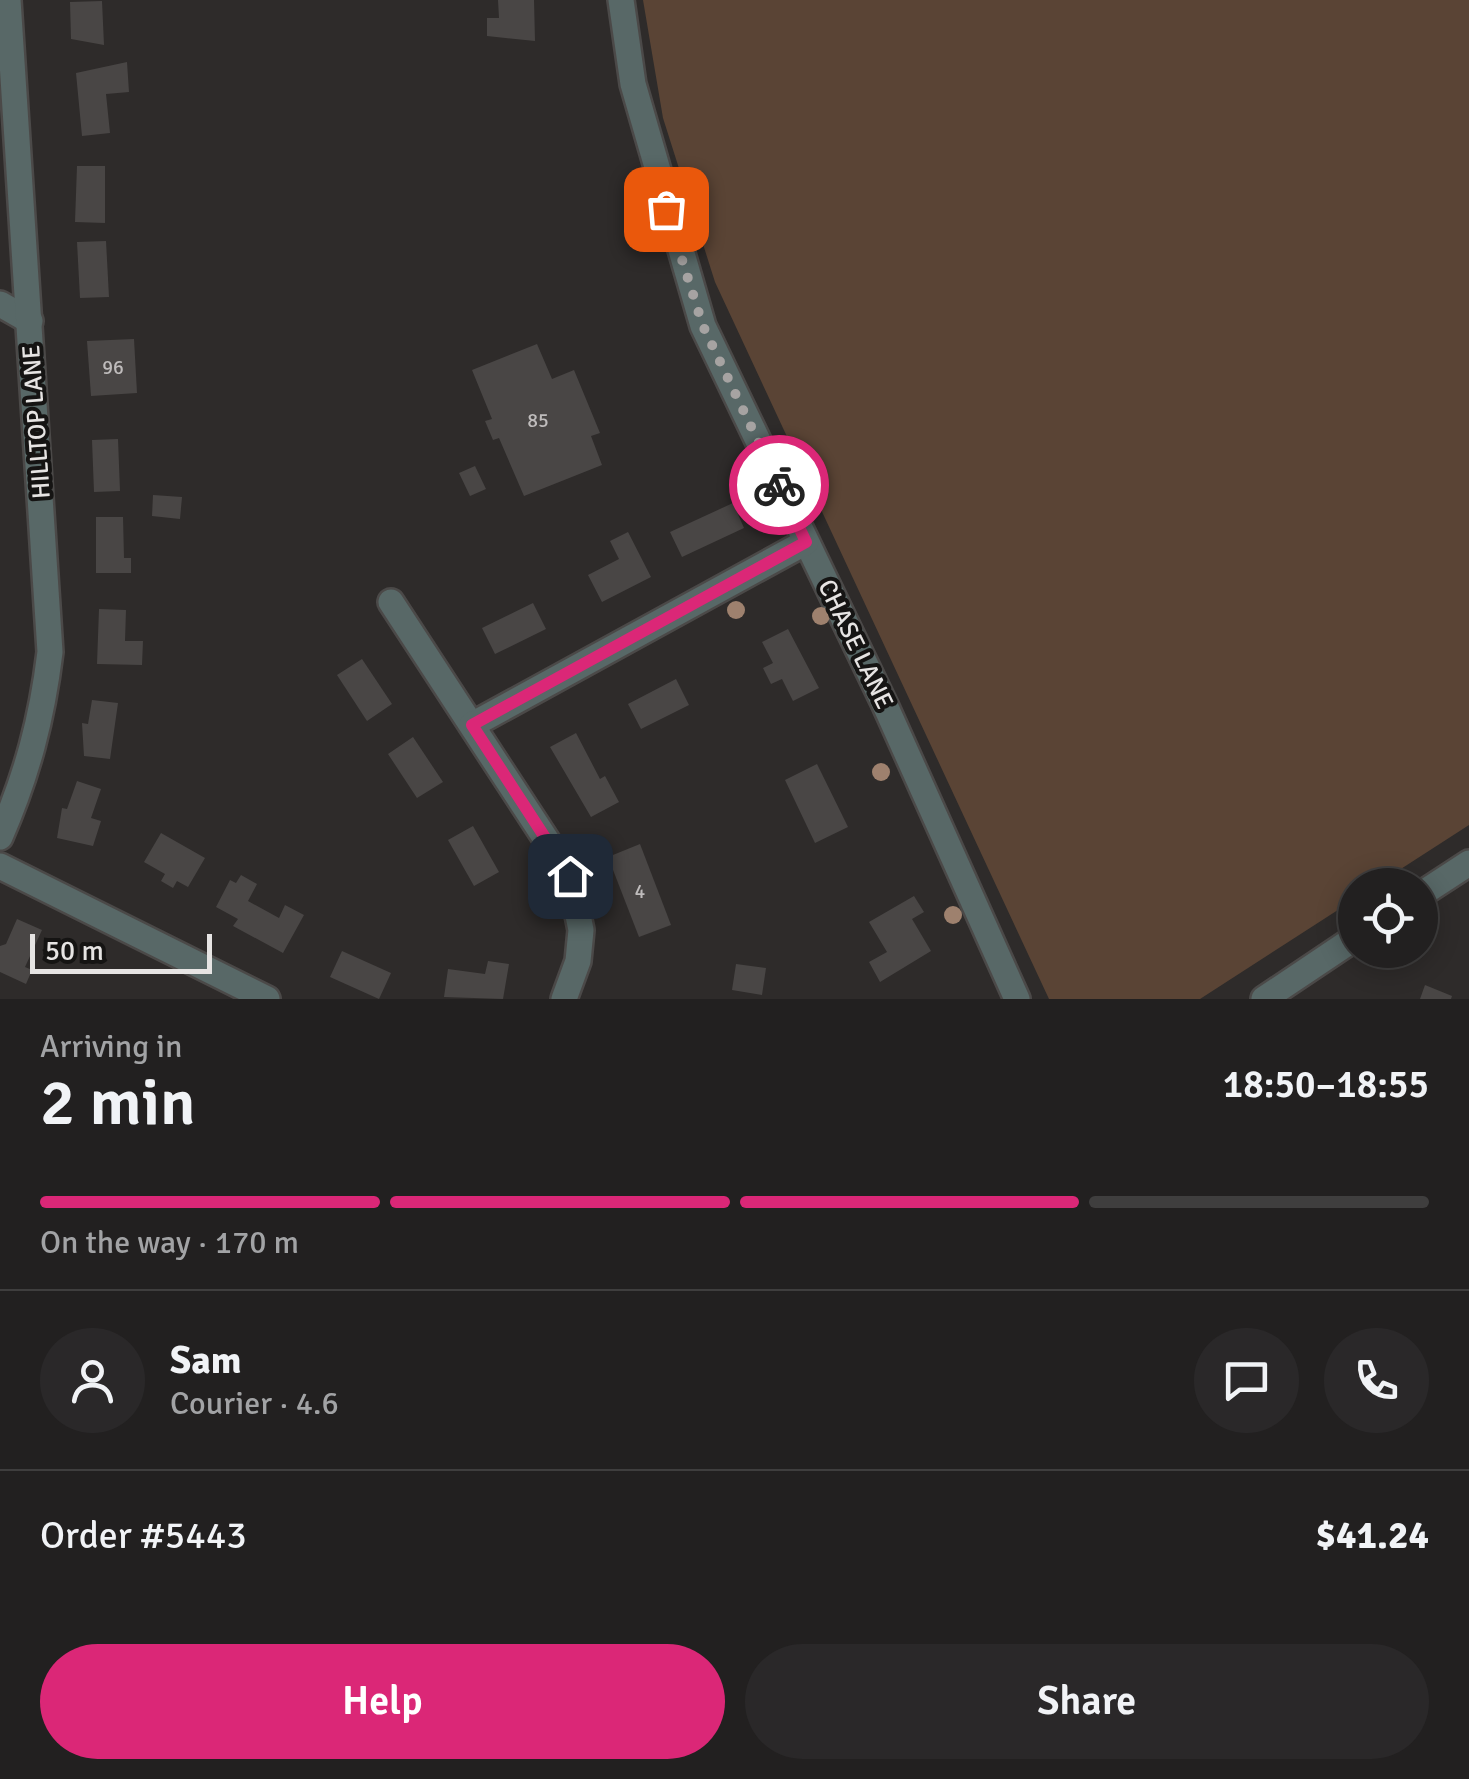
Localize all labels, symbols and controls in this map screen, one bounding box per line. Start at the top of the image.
pin [624,167,709,252]
icon: bag [639,182,694,237]
street label: HILLTOP LANE [15,344,57,500]
house number: 96 [102,355,124,380]
house number: 85 [527,408,549,433]
courier [729,435,829,535]
icon: bike [752,458,807,513]
street label: CHASE LANE [811,574,901,714]
pin [528,834,613,919]
icon: home [543,849,598,904]
map controls [1338,868,1438,968]
button: locate [1338,868,1438,968]
house number: 4 [635,879,646,904]
scale bar [30,929,212,974]
text: 50 m [45,934,104,968]
text: Arriving in [40,1027,182,1066]
text: 18:50–18:55 [1223,1061,1429,1108]
text: 2 min [40,1063,196,1143]
text: On the way · 170 m [40,1223,299,1262]
button: person [40,1328,145,1433]
button: chat [1194,1328,1299,1433]
button: phone [1324,1328,1429,1433]
text: Sam [170,1337,241,1384]
text: Courier · 4.6 [170,1384,339,1423]
text: Order #5443 [40,1512,247,1559]
text: $41.24 [1316,1512,1429,1559]
button: Help [40,1644,725,1759]
button: Share [745,1644,1429,1759]

